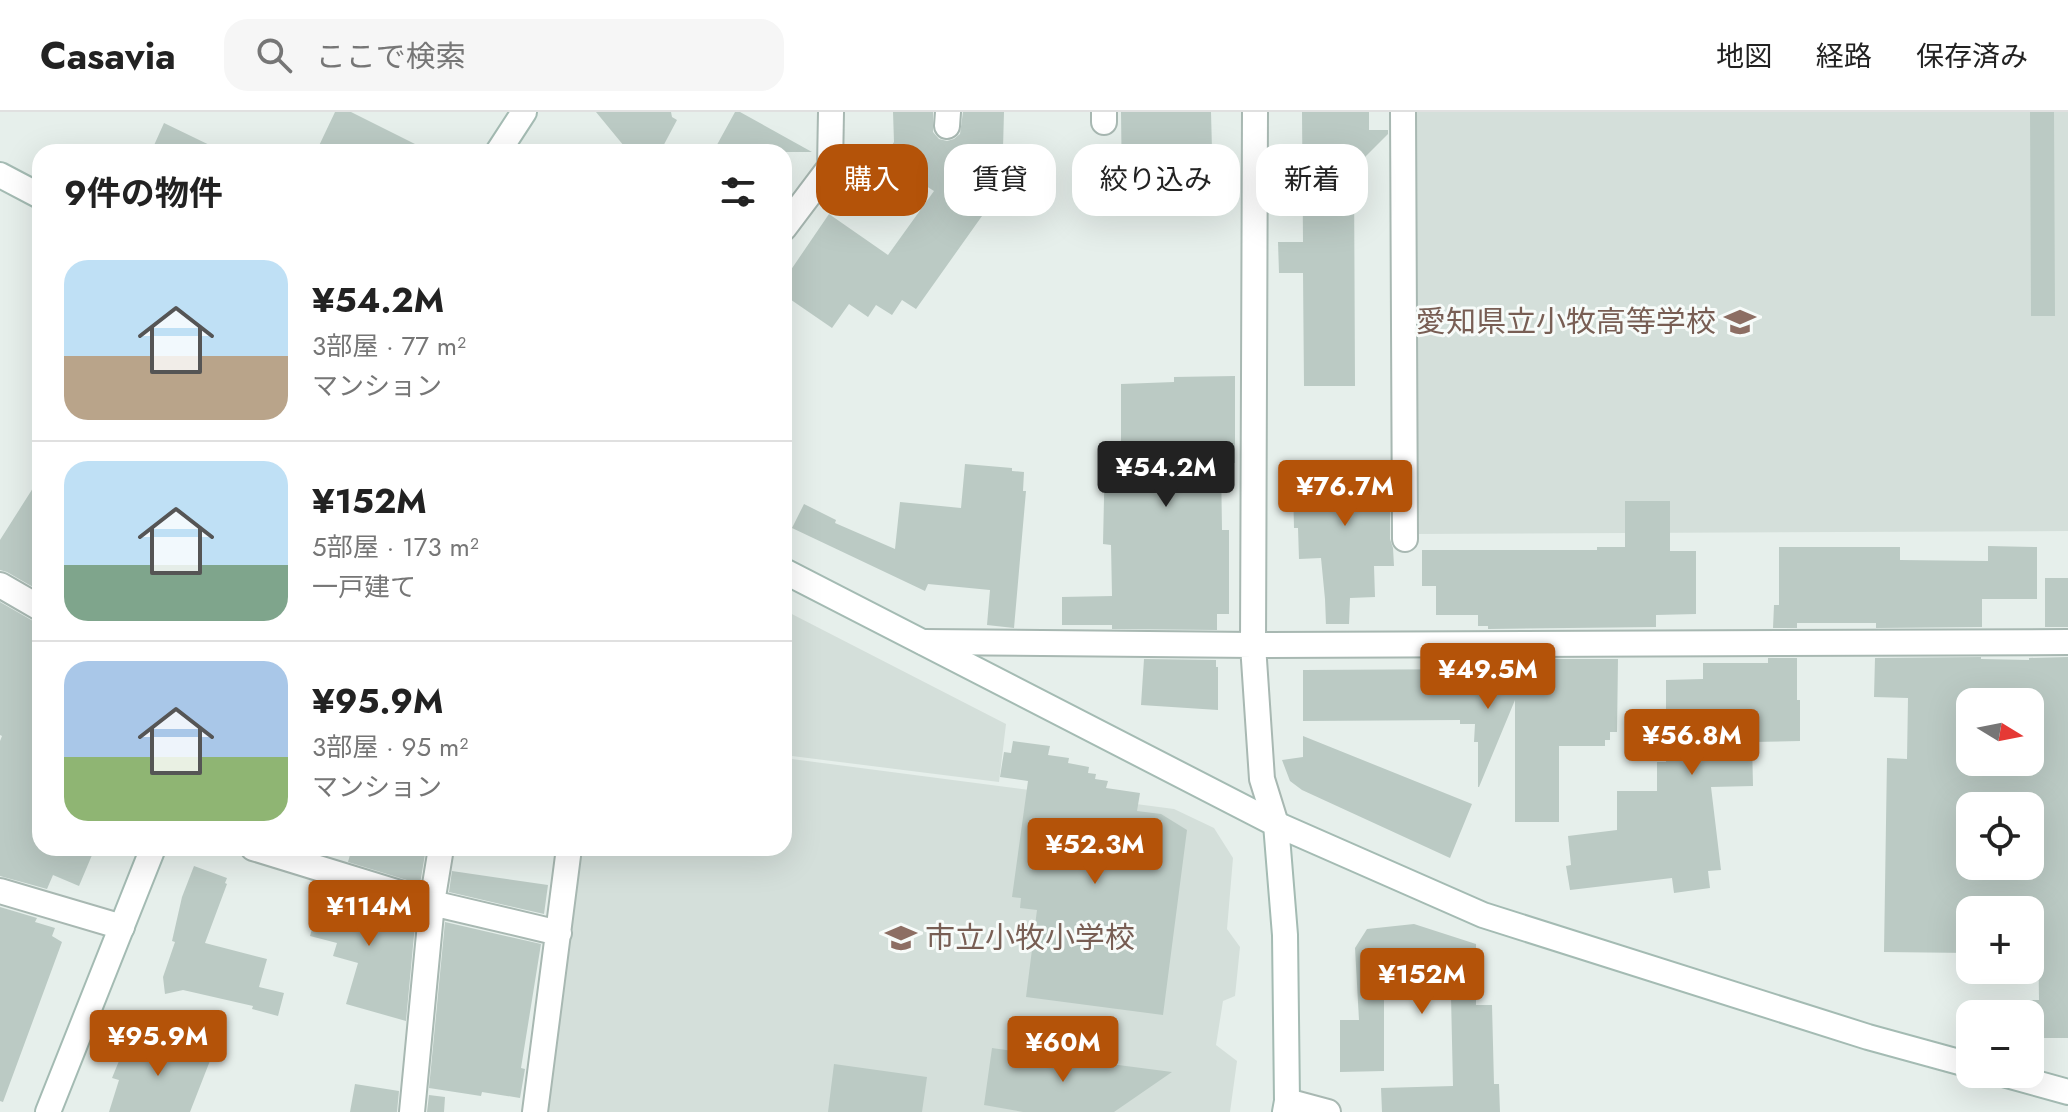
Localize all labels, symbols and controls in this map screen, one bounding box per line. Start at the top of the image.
search box [224,19,784,91]
text: Casavia [40,28,176,83]
icon: search [252,33,296,77]
text: ここで検索 [316,35,466,78]
text: 地図 [1716,36,1772,77]
text: 経路 [1816,36,1872,77]
text: 保存済み [1916,36,2028,77]
chip: 購入 [816,144,928,216]
chip: 賃貸 [944,144,1056,216]
chip: 絞り込み [1072,144,1240,216]
chip: 新着 [1256,144,1368,216]
text: 9件の物件 [64,169,223,218]
icon: filters [716,170,760,214]
text: ¥54.2M [312,276,444,325]
icon: home [128,292,224,388]
place label: 愛知県立小牧高等学校 [1416,300,1716,343]
school or university icon: 愛知県立小牧高等学校 [1723,305,1757,339]
text: 3部屋 · 77 m² [312,327,466,365]
text: マンション [312,367,442,405]
pin: ¥54.2M [1101,441,1231,509]
text: ¥54.2M [1116,448,1216,486]
pin: ¥76.7M [1280,460,1410,528]
text: ¥76.7M [1296,467,1394,505]
text: ¥152M [312,477,427,526]
icon: home [128,493,224,589]
text: 5部屋 · 173 m² [312,528,479,566]
text: 一戸建て [312,568,416,606]
pin: ¥49.5M [1423,643,1553,711]
text: ¥49.5M [1438,650,1538,688]
text: ¥95.9M [312,677,443,726]
north arrow [1956,688,2044,776]
map controls [1956,688,2044,1088]
icon: home [128,693,224,789]
pin: ¥56.8M [1627,709,1757,777]
text: ¥56.8M [1642,716,1742,754]
text: 3部屋 · 95 m² [312,728,468,766]
text: マンション [312,768,442,806]
button: locate [1956,792,2044,880]
pin: ¥52.3M [1030,818,1160,886]
text: ¥52.3M [1046,825,1144,863]
pin: ¥114M [313,880,425,948]
text: ¥114M [326,887,412,925]
button: + [1956,896,2044,984]
place label: 市立小牧小学校 [925,916,1135,959]
school or university icon: 市立小牧小学校 [884,921,918,955]
pin: ¥152M [1366,948,1478,1016]
text: ¥152M [1378,955,1466,993]
button: − [1956,1000,2044,1088]
pin: ¥95.9M [93,1010,223,1078]
pin: ¥60M [1016,1016,1110,1084]
text: ¥95.9M [108,1017,208,1055]
text: ¥60M [1025,1023,1101,1061]

